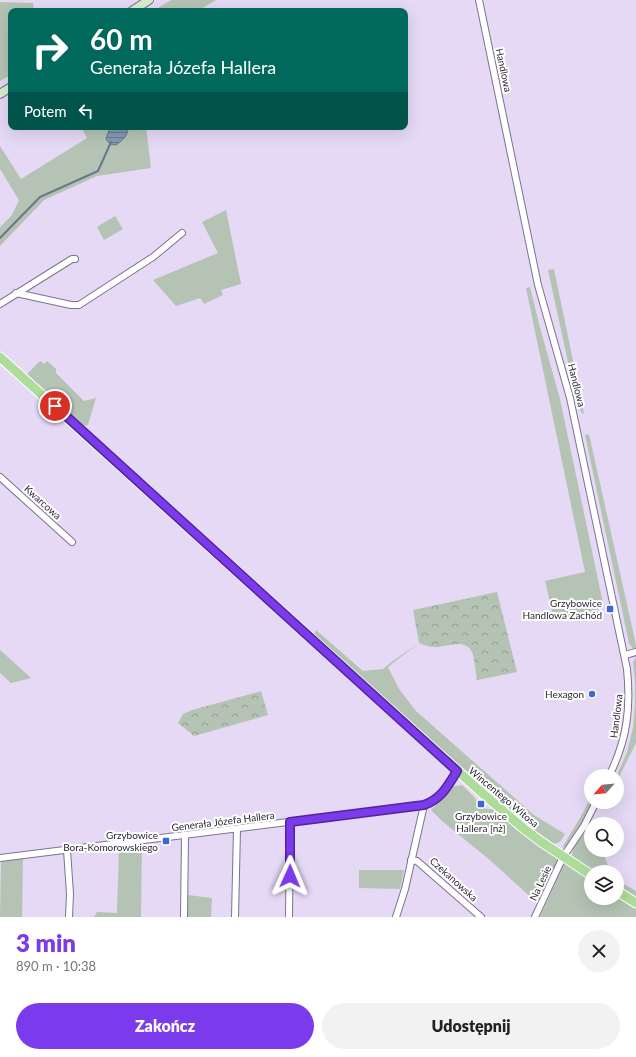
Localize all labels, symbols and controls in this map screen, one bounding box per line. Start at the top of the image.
text: 60 m [90,22,153,56]
icon: right [24,24,76,76]
street label: Handlowa [494,47,514,93]
text: Generała Józefa Hallera [90,56,276,78]
icon: left [75,100,97,122]
text: Potem [24,102,67,120]
street label: Handlowa [566,362,588,408]
pin [38,389,72,423]
icon: arrive [44,395,66,417]
street label: Kwarcowa [22,482,64,522]
place label: Grzybowice Handlowa Zachód [523,597,602,621]
marker: Grzybowice Handlowa Zachód [605,604,615,614]
place label: Hexagon [545,688,584,700]
marker: Hexagon [587,689,597,699]
street label: Handlowa [607,693,625,739]
street label: Wincentego Witosa [467,764,541,830]
north arrow [584,769,624,809]
map controls [584,769,624,905]
marker: Grzybowice Hallera [nż] [476,799,486,809]
street label: Generała Józefa Hallera [171,809,275,833]
place label: Grzybowice Hallera [nż] [455,810,507,834]
button: search [584,817,624,857]
place label: Grzybowice Bora-Komorowskiego [63,829,158,853]
marker: Grzybowice Bora-Komorowskiego [161,836,171,846]
position arrow [269,855,311,897]
street label: Czekanowska [428,855,480,903]
street label: Na Lesie [527,864,553,902]
button: layers [584,865,624,905]
text: 3 min [16,928,76,957]
button: close [578,930,620,972]
text: 890 m · 10:38 [16,958,96,974]
button: Zakończ [16,1003,314,1049]
button: Udostępnij [322,1003,620,1049]

